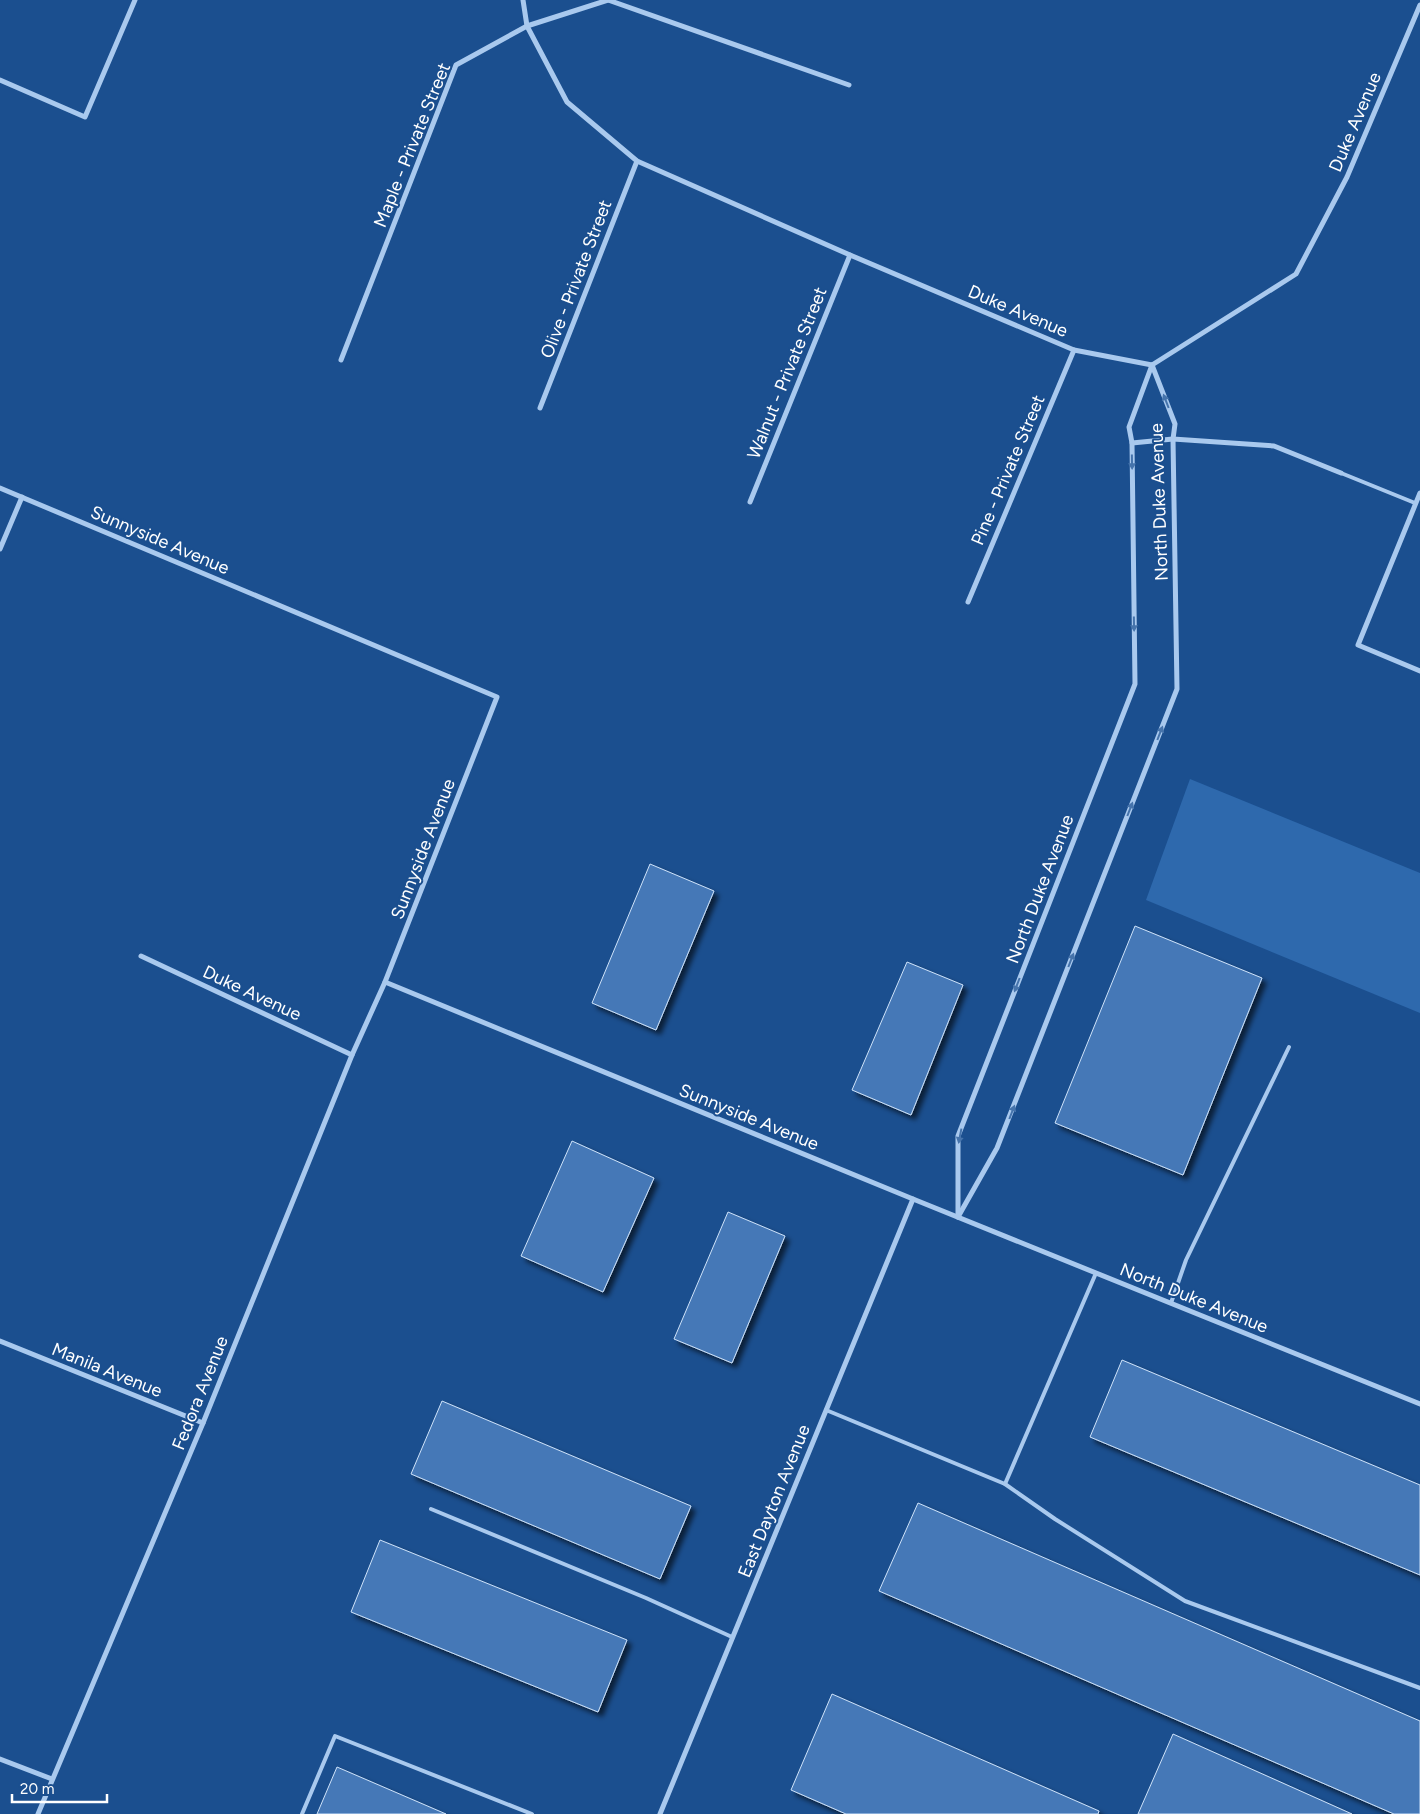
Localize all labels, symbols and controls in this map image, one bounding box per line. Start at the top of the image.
street label: Maple - Private Street [369,59,455,231]
street label: Duke Avenue [1324,69,1386,175]
street label: Olive - Private Street [536,197,616,361]
street label: Duke Avenue [965,280,1071,342]
street label: Walnut - Private Street [742,284,832,462]
street label: Pine - Private Street [966,391,1050,549]
one-way arrow [1162,393,1170,408]
street label: North Duke Avenue [1145,423,1173,581]
one-way arrow [1128,454,1136,470]
street label: Sunnyside Avenue [87,501,233,579]
one-way arrow [1130,616,1138,632]
one-way arrow [1156,725,1164,740]
street label: Sunnyside Avenue [386,775,460,922]
one-way arrow [1126,801,1134,816]
street label: North Duke Avenue [1001,811,1079,967]
one-way arrow [1067,952,1075,967]
street label: Duke Avenue [199,961,305,1025]
one-way arrow [1013,978,1021,993]
street label: Sunnyside Avenue [676,1079,822,1155]
one-way arrow [1009,1104,1016,1119]
one-way arrow [955,1129,963,1145]
street label: North Duke Avenue [1117,1258,1271,1338]
street label: Fedora Avenue [167,1333,233,1453]
street label: Manila Avenue [49,1338,166,1402]
street label: East Dayton Avenue [733,1421,815,1581]
scale bar [12,1772,108,1804]
text: 20 m [20,1780,54,1798]

